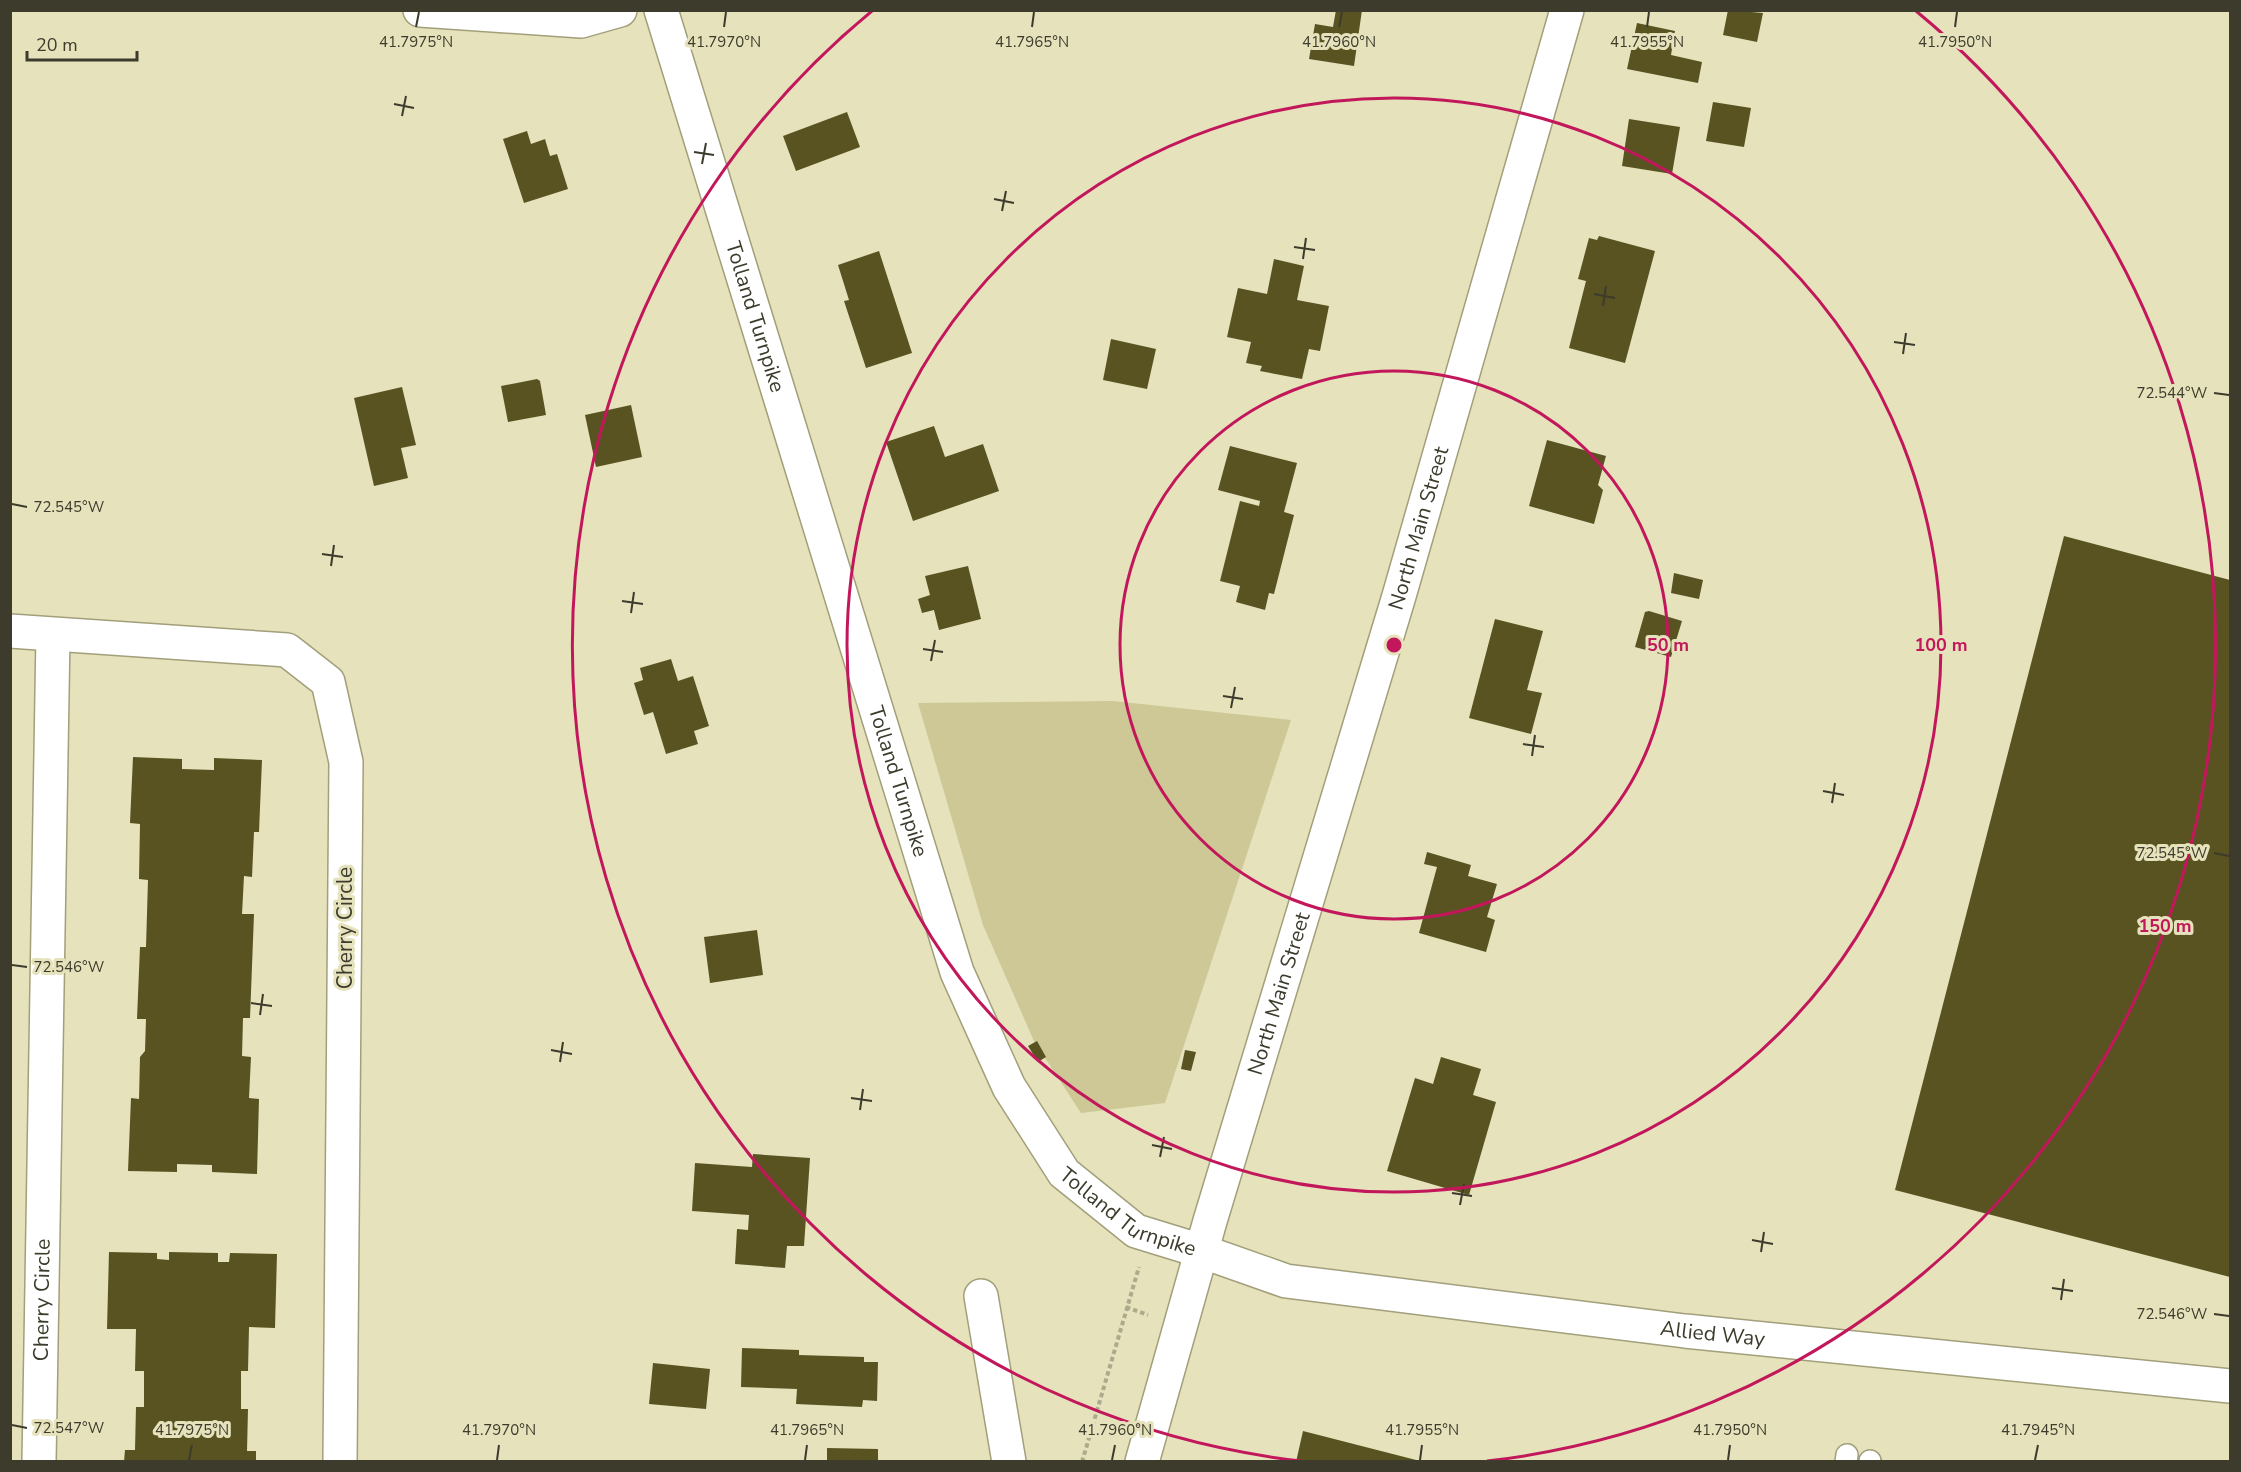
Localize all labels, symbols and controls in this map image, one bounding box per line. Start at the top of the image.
scale bar [27,24,136,62]
text: 41.7975°N [379,32,453,52]
text: 41.7970°N [687,32,761,52]
text: 41.7965°N [995,32,1069,52]
text: 41.7960°N [1302,32,1376,52]
text: 41.7955°N [1610,32,1684,52]
text: 41.7950°N [1918,32,1992,52]
text: 20 m [36,33,78,57]
street label: Tolland Turnpike [719,238,792,396]
text: 72.544°W [2137,383,2208,403]
street label: North Main Street [1382,443,1455,613]
text: 72.545°W [34,497,105,517]
text: 50 m [1647,633,1689,657]
text: 100 m [1914,633,1968,657]
centre of rings [1384,635,1404,655]
street label: Tolland Turnpike [862,702,935,860]
text: 72.545°W [2137,843,2208,863]
street label: Cherry Circle [331,867,359,989]
street label: North Main Street [1241,908,1317,1078]
text: 150 m [2138,914,2192,938]
text: 72.546°W [34,957,105,977]
street label: Tolland Turnpike [1053,1161,1200,1263]
street label: Cherry Circle [27,1238,57,1362]
text: 72.546°W [2137,1304,2208,1324]
street label: Allied Way [1659,1314,1767,1353]
text: 72.547°W [34,1418,105,1438]
text: 41.7975°N [155,1420,229,1440]
text: 41.7970°N [462,1420,536,1440]
text: 41.7965°N [770,1420,844,1440]
text: 41.7960°N [1078,1420,1152,1440]
text: 41.7955°N [1385,1420,1459,1440]
text: 41.7950°N [1693,1420,1767,1440]
text: 41.7945°N [2001,1420,2075,1440]

